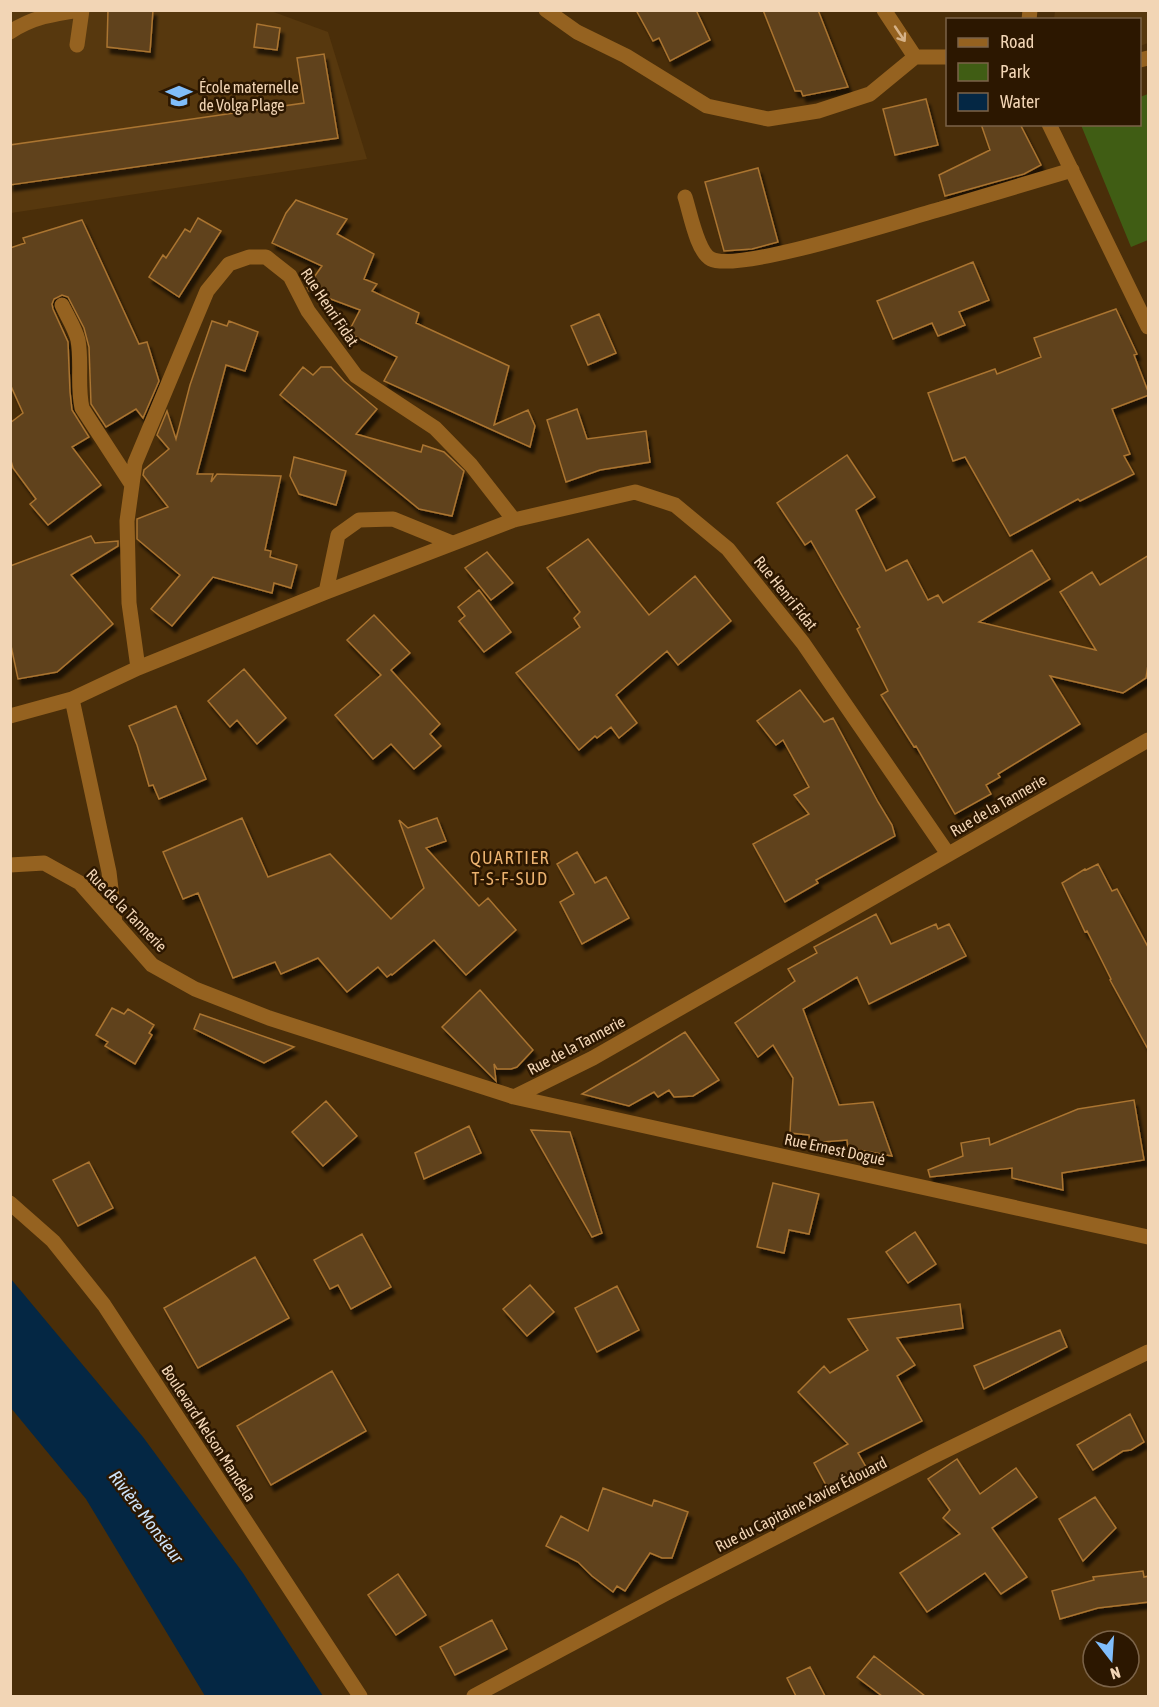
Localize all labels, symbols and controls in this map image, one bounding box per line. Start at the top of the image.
legend [946,18,1141,126]
one-way arrow [894,25,906,42]
text: Road [1000,31,1034,52]
text: Park [1000,61,1030,82]
place label: École maternelle de Volga Plage [199,78,299,115]
school or university icon: École maternelle de Volga Plage [164,81,194,111]
text: Water [1000,91,1040,112]
street label: Rue Henri Fidat [297,265,363,350]
street label: Rue Henri Fidat [751,552,822,634]
street label: Rue de la Tannerie [947,770,1049,840]
district label: QUARTIER T-S-F-SUD [470,847,550,889]
street label: Rue de la Tannerie [83,865,171,955]
street label: Rue de la Tannerie [524,1012,628,1078]
street label: Rue Ernest Dogué [783,1130,887,1169]
street label: Boulevard Nelson Mandela [158,1361,260,1505]
street label: Rue du Capitaine Xavier Édouard [712,1453,890,1556]
water label: Rivière Monsieur [105,1466,188,1568]
north arrow [1081,1629,1141,1689]
text: N [1108,1663,1123,1683]

